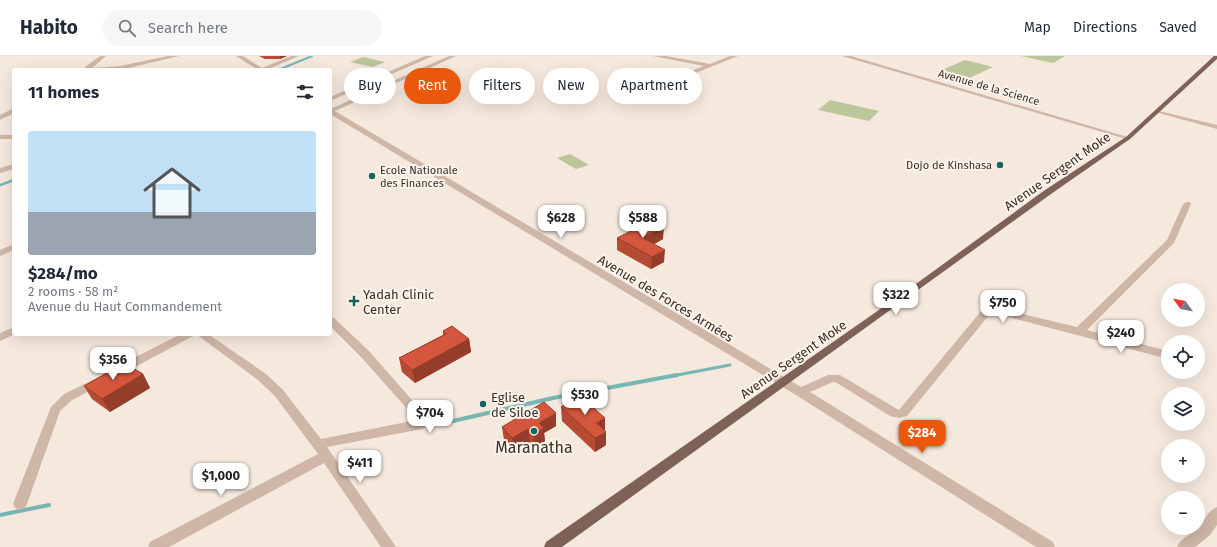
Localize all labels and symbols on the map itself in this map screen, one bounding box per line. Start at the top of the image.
street label: Avenue de la Science [937,67,1041,108]
street label: Avenue Sergent Moke [1001,129,1113,214]
place label: Dojo de Kinshasa [906,159,992,172]
marker: Dojo de Kinshasa [995,160,1005,170]
place label: Ecole Nationale des Finances [380,164,458,190]
marker: Ecole Nationale des Finances [367,171,377,181]
pin: $628 [537,205,585,239]
pin: $588 [619,205,667,239]
street label: Avenue des Forces Armées [595,252,736,345]
pin: $322 [872,282,920,316]
north arrow [1161,283,1205,327]
place label: Yadah Clinic Center [363,287,434,317]
pin: $750 [979,290,1027,324]
marker: Yadah Clinic Center [348,295,360,307]
street label: Avenue Sergent Moke [737,317,849,402]
pin: $240 [1097,320,1145,354]
pin: $356 [89,347,137,381]
pin: $530 [561,382,609,416]
place label: Eglise de Siloe [491,390,538,420]
marker: Eglise de Siloe [478,399,488,409]
pin: $704 [406,400,454,434]
pin: $284 [898,420,946,454]
marker: Maranatha [529,426,539,436]
place label: Maranatha [495,438,573,457]
pin: $411 [336,450,384,484]
pin: $1,000 [188,463,254,497]

